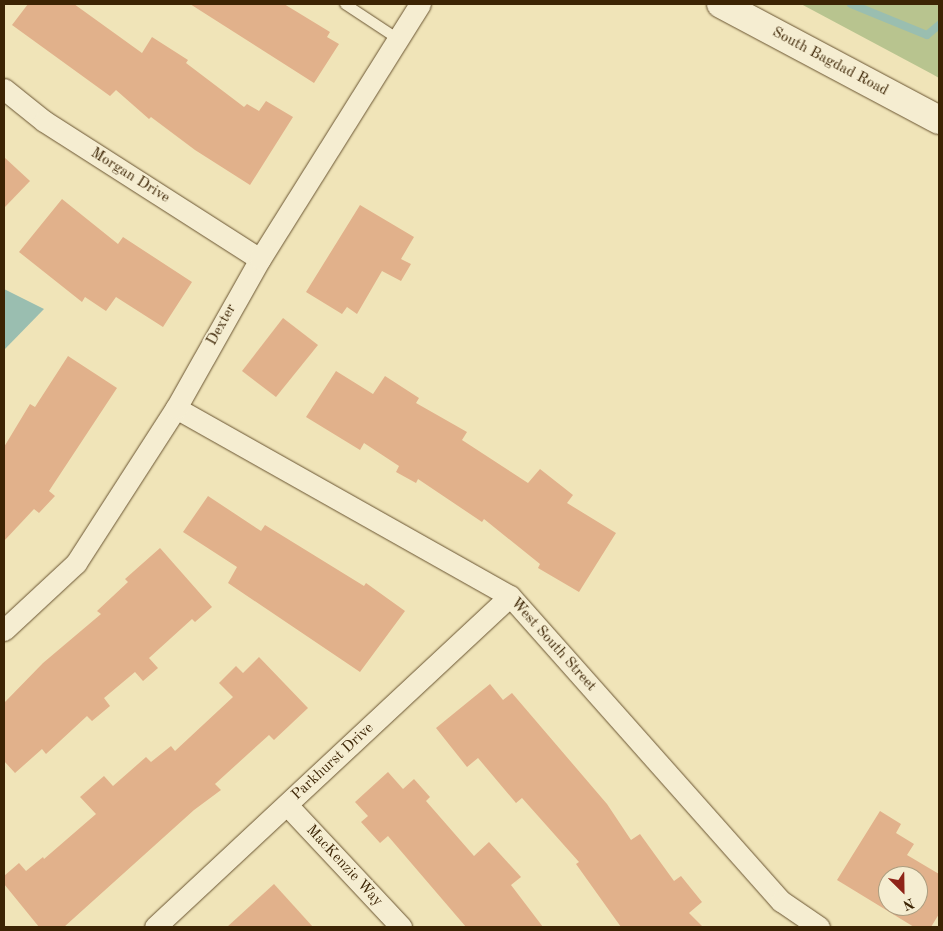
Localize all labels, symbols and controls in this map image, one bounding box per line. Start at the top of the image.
street label: South Bagdad Road [769,24,891,100]
street label: Morgan Drive [87,145,173,207]
street label: Dexter [203,301,241,349]
street label: West South Street [506,595,600,695]
street label: Parkhurst Drive [288,720,378,804]
street label: MacKenzie Way [302,822,386,910]
north arrow [878,866,928,916]
text: N [901,895,916,912]

